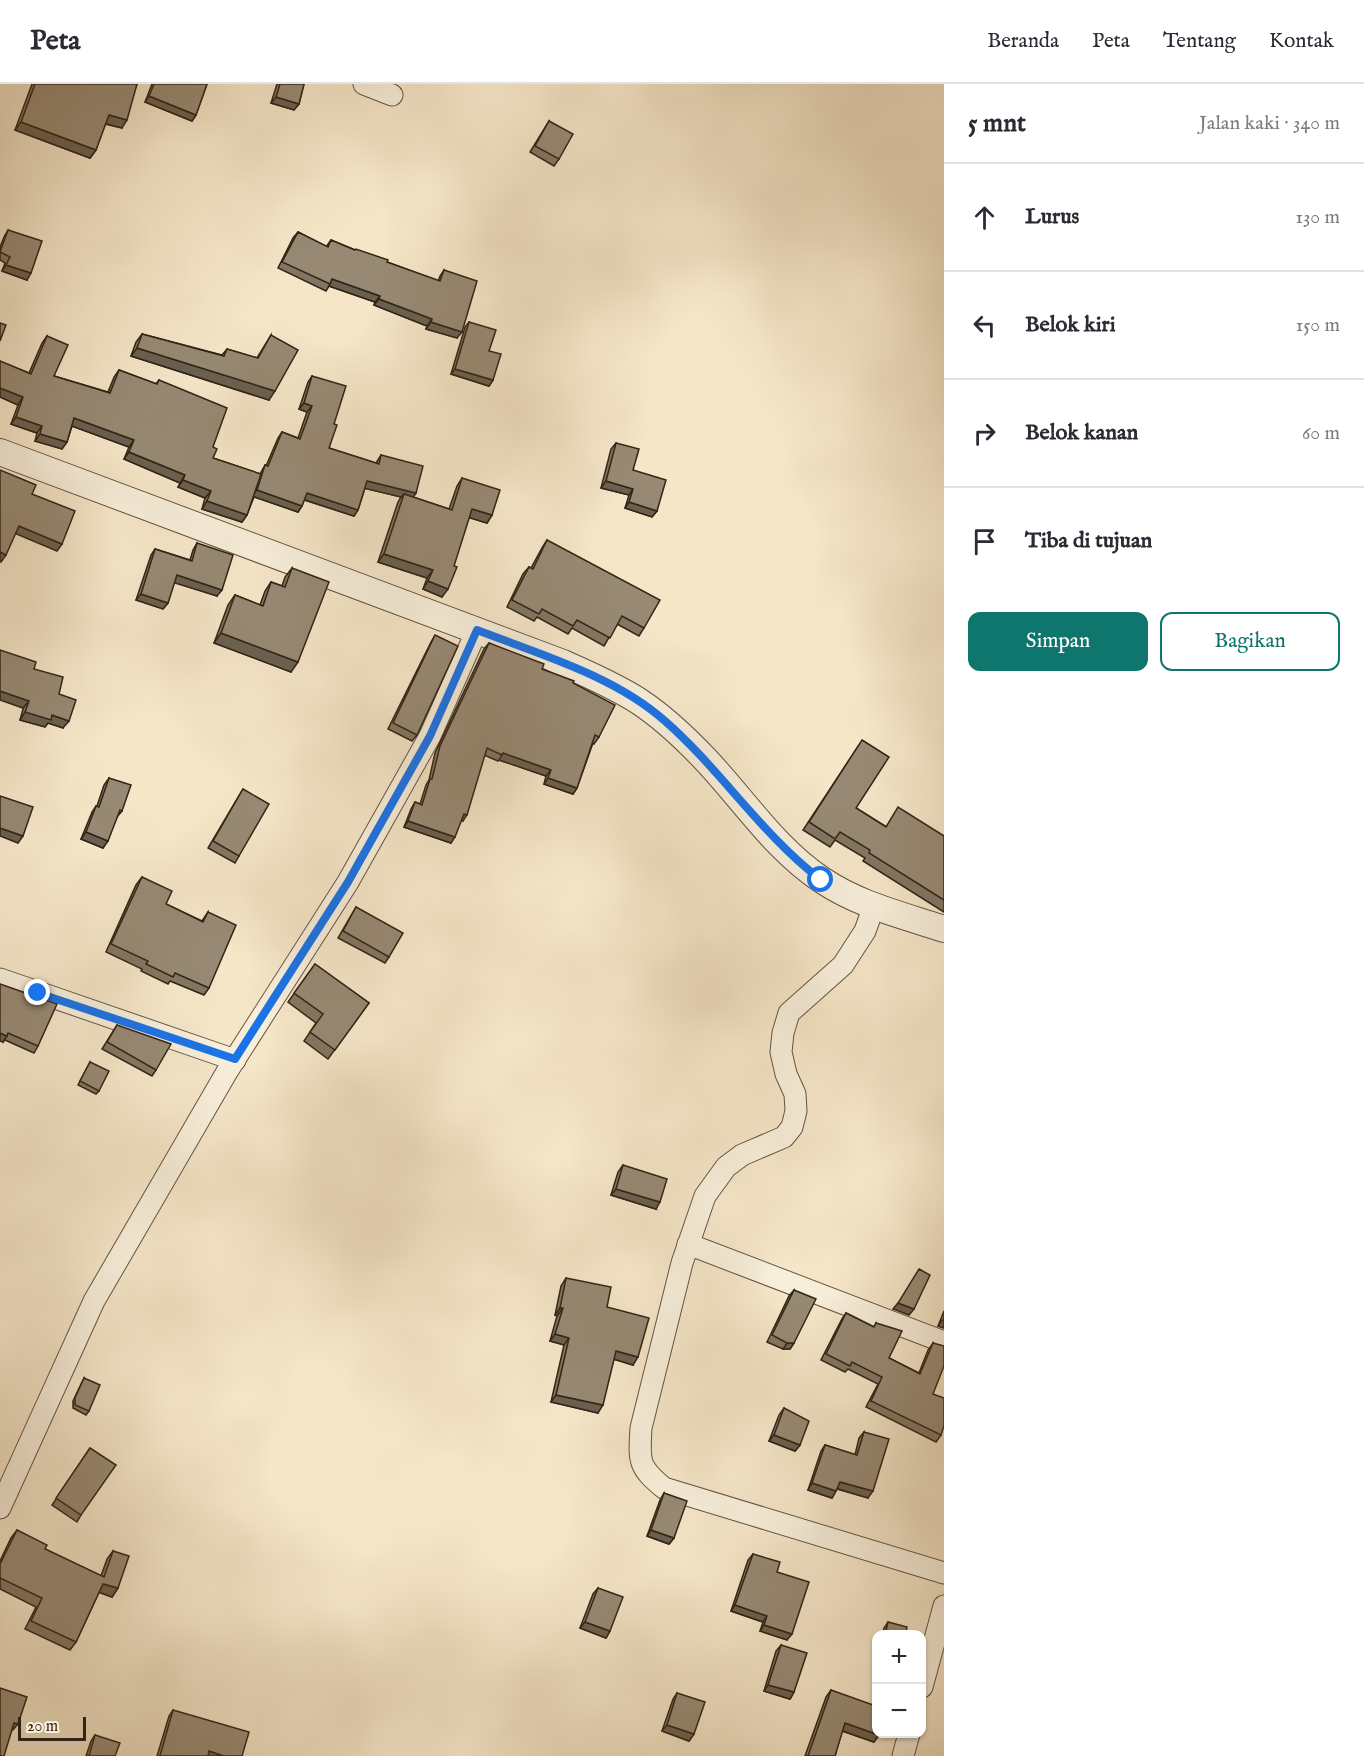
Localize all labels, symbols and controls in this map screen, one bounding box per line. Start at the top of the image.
text: Peta [30,24,80,59]
text: Beranda [987,28,1059,55]
text: Peta [1092,28,1130,55]
text: Tentang [1163,28,1236,55]
text: Kontak [1269,28,1334,55]
text: 5 mnt [968,107,1026,140]
text: Jalan kaki · 340 m [1199,111,1340,136]
icon: ahead [968,201,1001,234]
text: Lurus [1025,203,1079,231]
text: 130 m [1295,205,1340,230]
icon: left [968,309,1001,342]
text: Belok kiri [1025,311,1116,339]
text: 150 m [1296,313,1340,338]
icon: right [968,417,1001,450]
text: Belok kanan [1025,419,1138,447]
text: 60 m [1302,421,1340,446]
icon: arrive [968,525,1001,558]
text: Tiba di tujuan [1025,527,1152,555]
button: Simpan [968,612,1148,671]
button: Bagikan [1160,612,1340,671]
route start [807,866,833,892]
route end [24,979,50,1005]
map controls [872,1630,926,1738]
button: + [872,1630,926,1684]
button: − [872,1684,926,1738]
scale bar [18,1714,86,1742]
text: 20 m [27,1717,58,1737]

